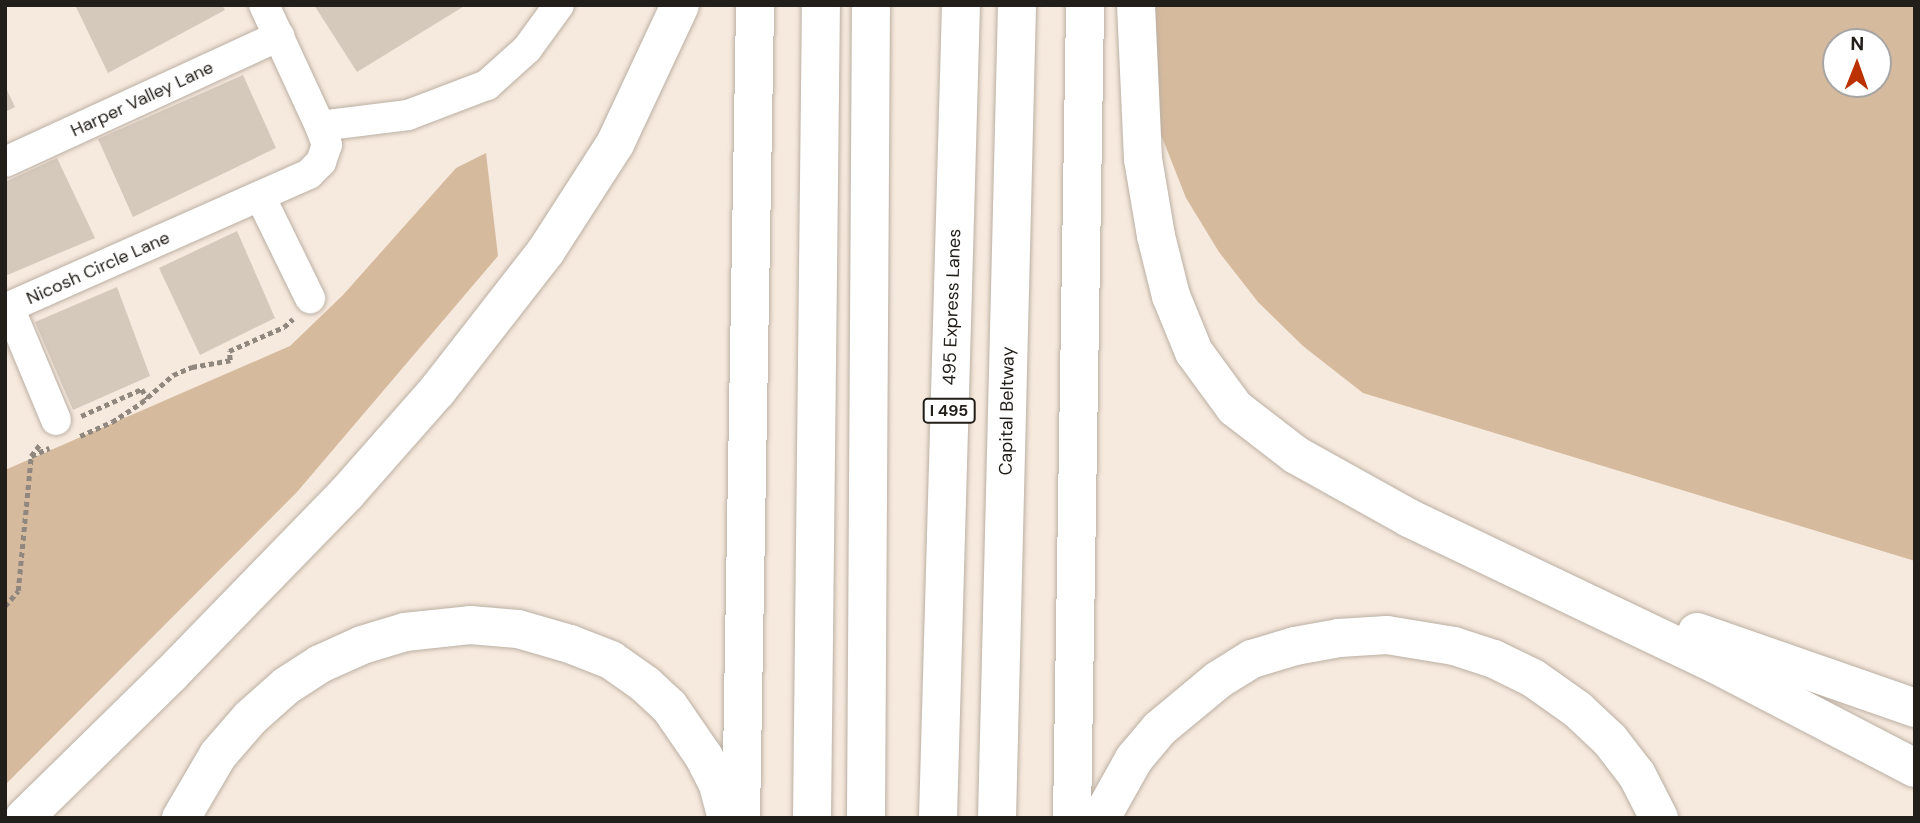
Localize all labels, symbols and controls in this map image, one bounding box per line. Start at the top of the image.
north arrow [1822,28,1892,98]
text: N [1850,31,1864,56]
street label: Harper Valley Lane [67,56,217,142]
street label: Nicosh Circle Lane [23,227,173,309]
street label: 495 Express Lanes [938,228,966,386]
street label: Capital Beltway [995,346,1019,476]
road number: I 495 [921,398,977,424]

